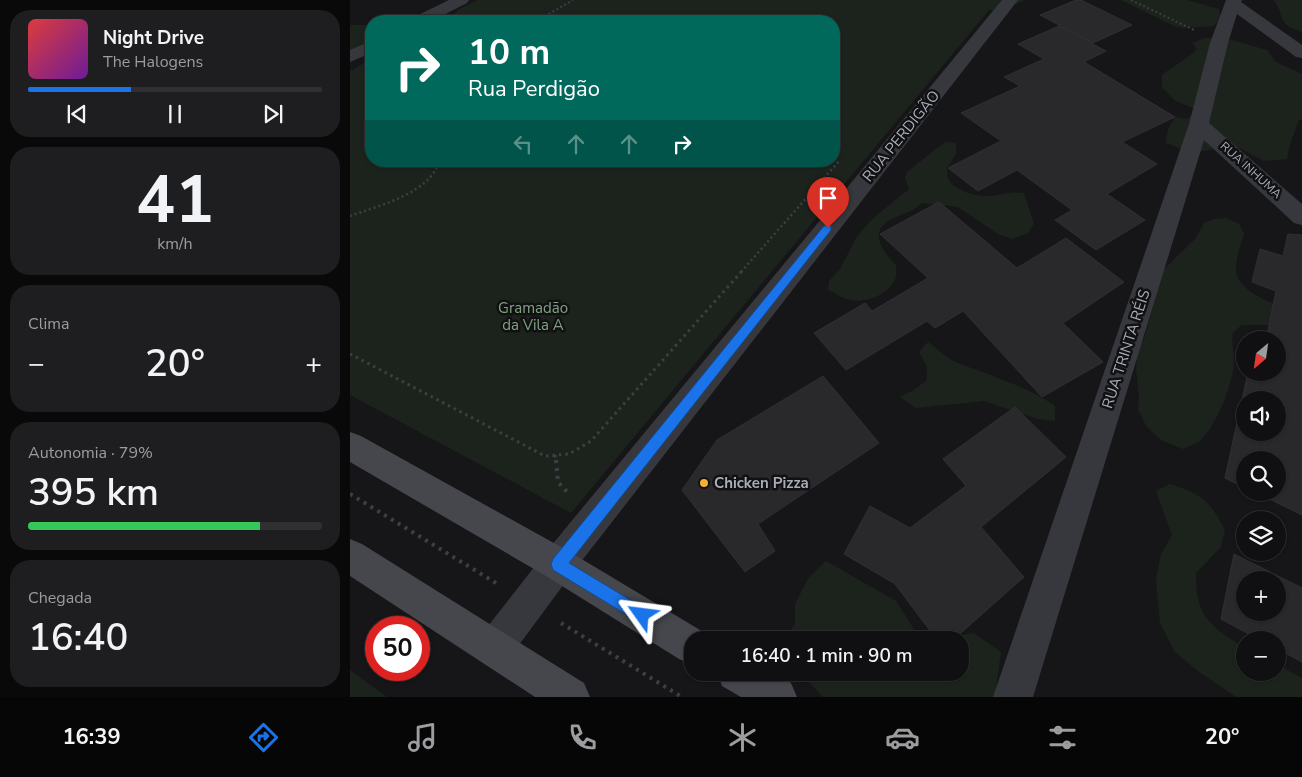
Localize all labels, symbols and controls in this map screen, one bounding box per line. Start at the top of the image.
text: Night Drive [103,25,204,51]
text: 10 m [468,29,550,76]
icon: right [385,35,450,100]
text: The Halogens [103,51,203,73]
text: Rua Perdigão [468,74,600,104]
street label: RUA PERDIGÃO [858,86,944,186]
icon: previous [63,100,91,128]
icon: pause [161,100,189,128]
icon: next [259,100,287,128]
icon: left [509,130,537,158]
icon: ahead [562,130,590,158]
icon: ahead [615,130,643,158]
icon: right [668,130,696,158]
street label: RUA INHUMA [1217,138,1285,202]
text: 41 [136,156,214,245]
pin [807,177,849,228]
icon: arrive [814,184,842,212]
text: km/h [157,233,193,255]
street label: RUA TRINTA RÉIS [1097,287,1155,411]
park label: Gramadão da Vila A [498,298,568,335]
text: Clima [28,313,69,335]
north arrow [1236,331,1286,381]
map controls [1236,331,1286,681]
text: 20° [145,338,205,389]
text: − [28,345,45,383]
text: + [305,345,322,383]
button: sound [1236,391,1286,441]
text: Autonomia · 79% [28,442,153,464]
button: search [1236,451,1286,501]
text: 395 km [28,467,159,518]
place label: Chicken Pizza [714,473,809,493]
marker: Chicken Pizza [698,477,710,489]
button: layers [1236,511,1286,561]
button: + [1236,571,1286,621]
text: Chegada [28,587,92,609]
position arrow [615,588,667,640]
text: 16:40 [28,612,128,663]
speed limit sign: 50 [365,616,430,681]
button: − [1236,631,1286,681]
text: 16:40 · 1 min · 90 m [741,643,912,669]
icon: directions [246,720,281,755]
icon: music [405,720,440,755]
icon: phone [565,720,600,755]
icon: climate [725,720,760,755]
icon: car [885,720,920,755]
icon: filters [1045,720,1080,755]
text: 16:39 [62,722,121,752]
text: 20° [1205,722,1239,752]

